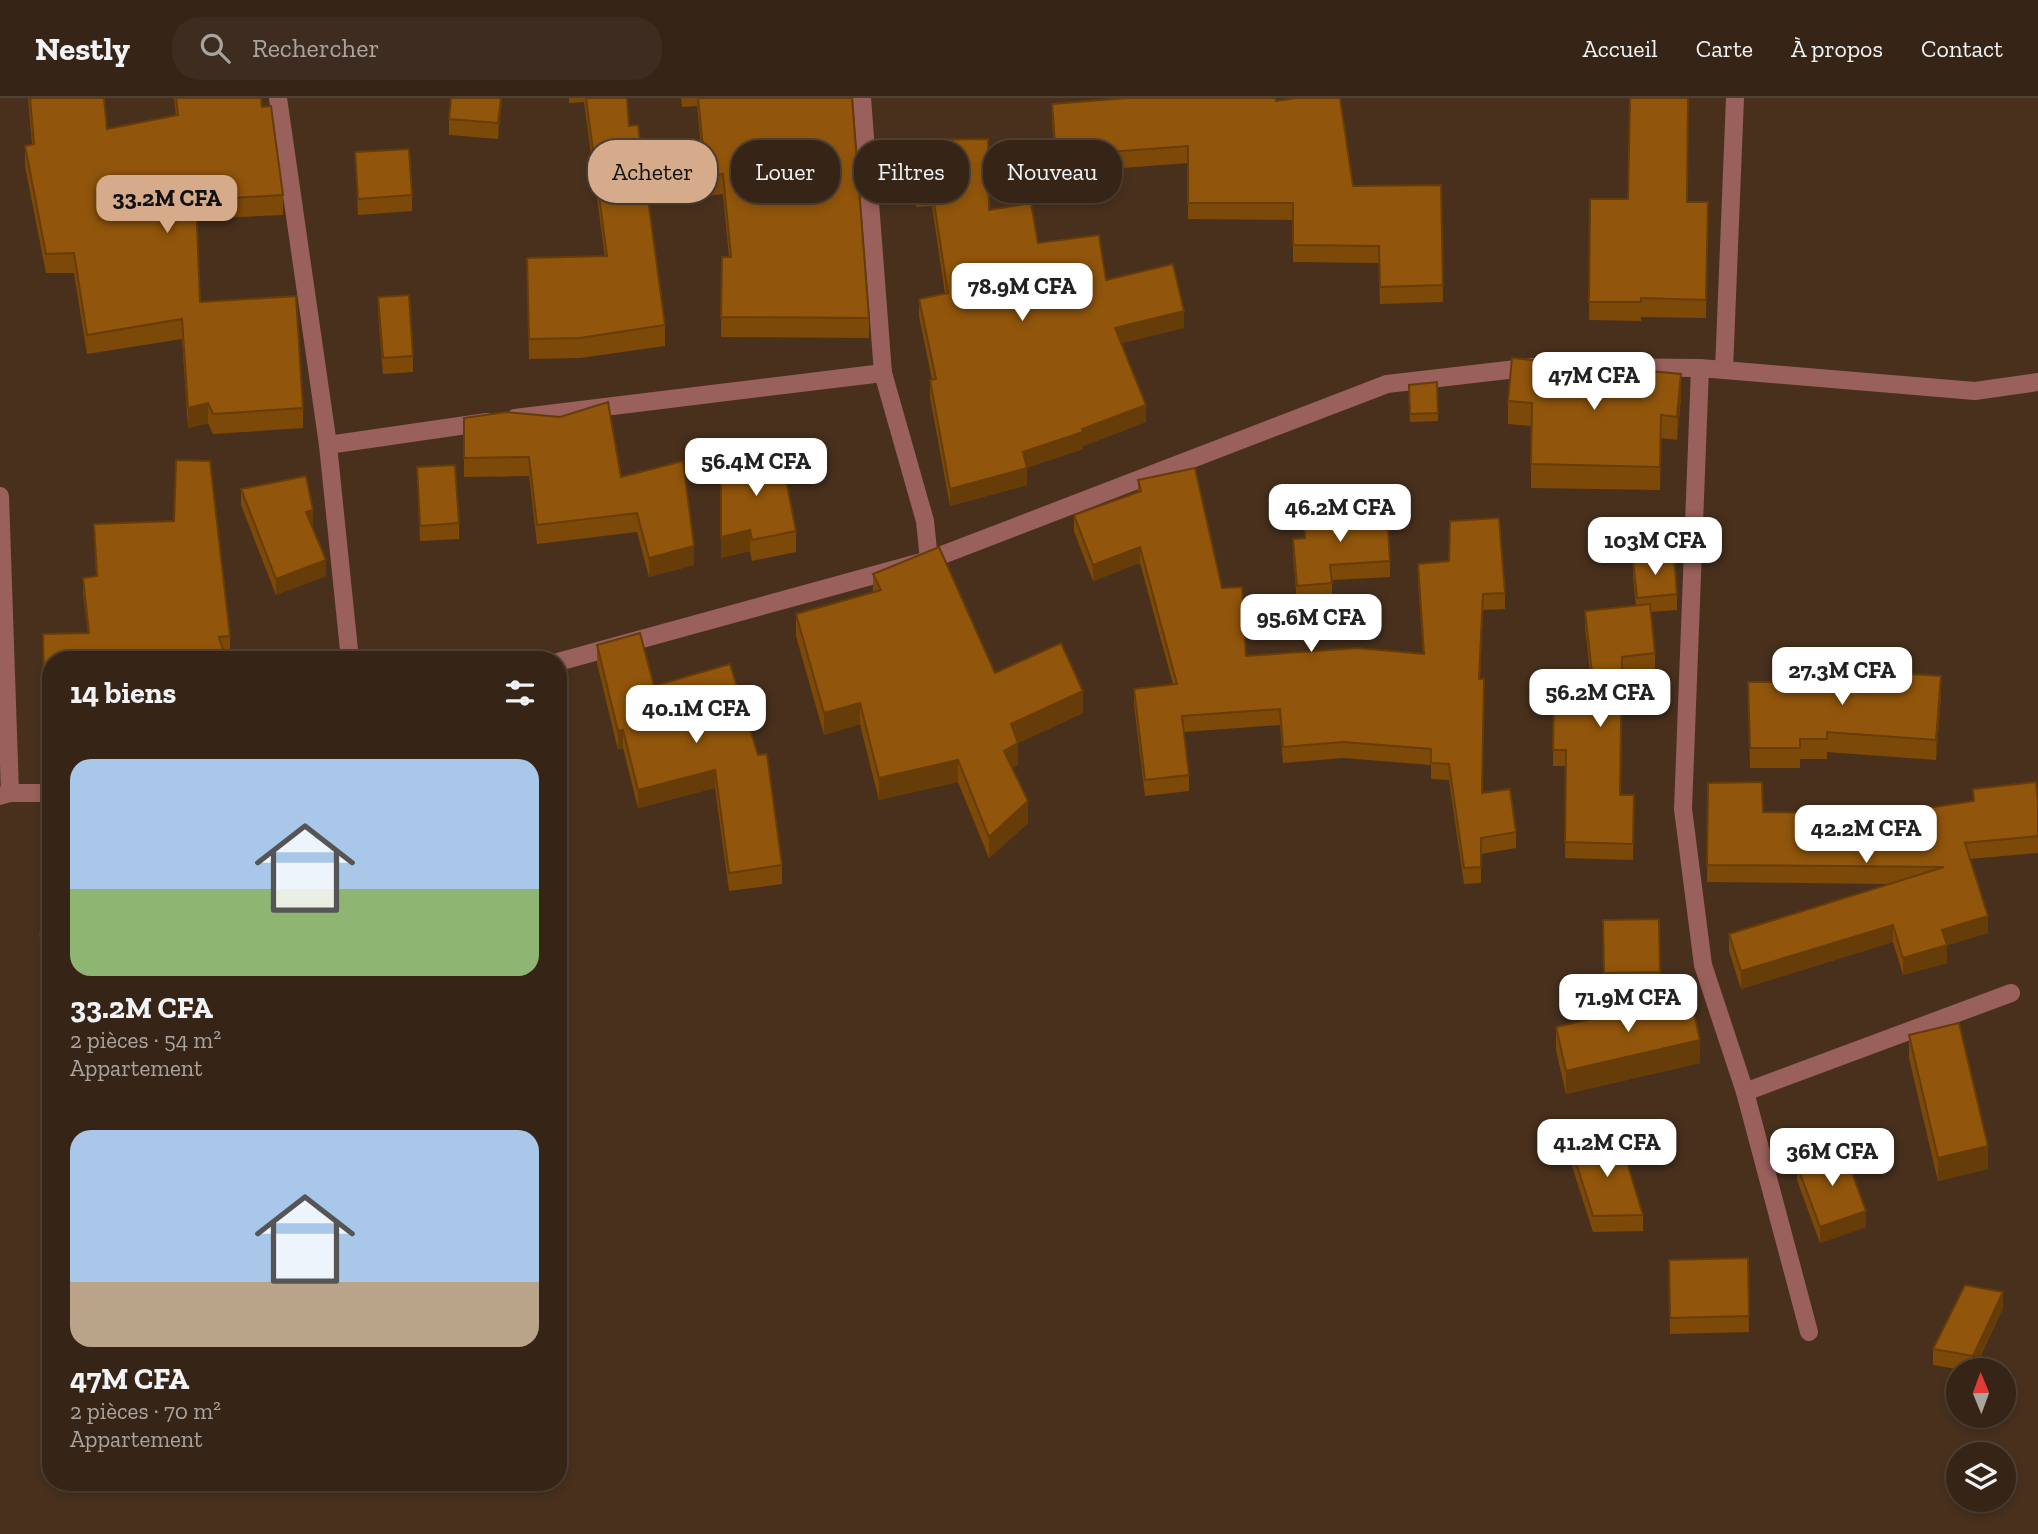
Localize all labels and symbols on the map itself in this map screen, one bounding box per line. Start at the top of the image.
pin: 33.2M CFA [87,176,247,235]
pin: 78.9M CFA [942,264,1102,323]
pin: 47M CFA [1529,352,1659,412]
pin: 56.4M CFA [676,438,836,498]
pin: 46.2M CFA [1260,484,1420,544]
pin: 103M CFA [1583,518,1727,577]
pin: 95.6M CFA [1231,594,1391,654]
pin: 27.3M CFA [1762,648,1922,707]
pin: 56.2M CFA [1520,670,1680,729]
pin: 40.1M CFA [616,686,776,745]
pin: 42.2M CFA [1786,806,1946,865]
pin: 71.9M CFA [1548,974,1708,1034]
pin: 41.2M CFA [1527,1119,1687,1179]
pin: 36M CFA [1767,1128,1897,1188]
north arrow [1946,1358,2016,1428]

